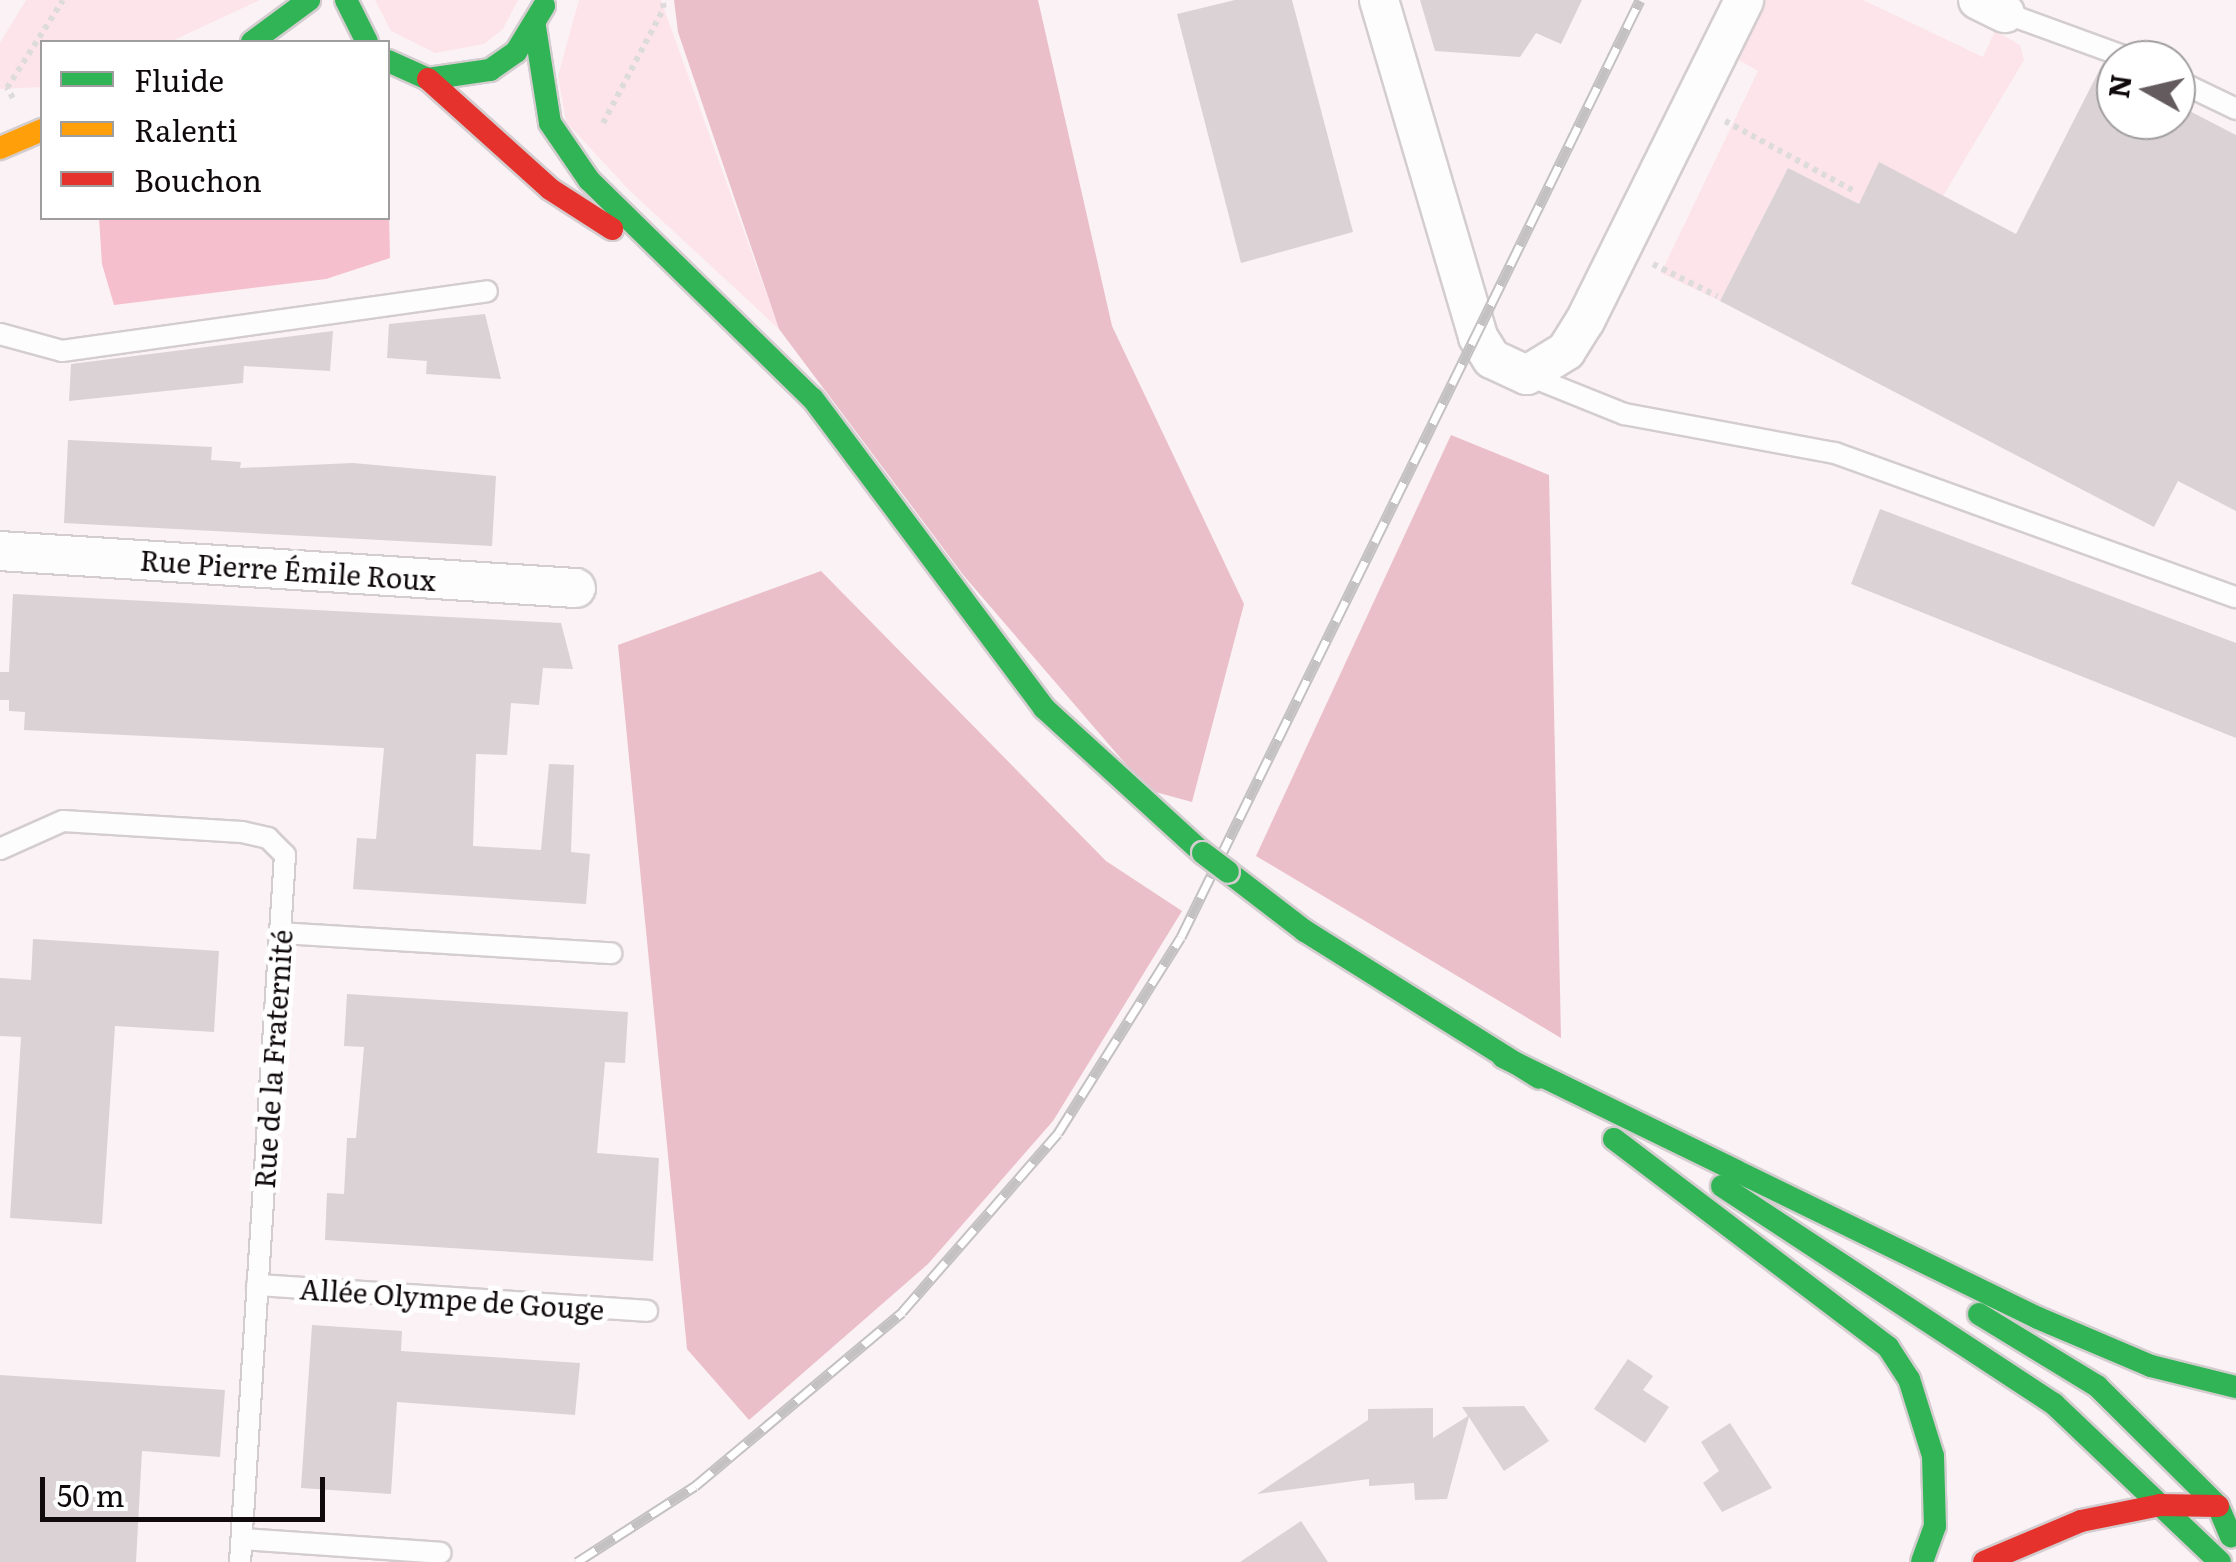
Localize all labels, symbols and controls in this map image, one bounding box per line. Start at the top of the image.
legend [40,40,390,220]
north arrow [2096,40,2196,140]
text: Fluide [134,57,224,101]
text: N [2096,72,2141,101]
text: Ralenti [134,107,238,151]
text: Bouchon [134,157,262,201]
street label: Rue Pierre Émile Roux [139,542,437,596]
street label: Rue de la Fraternité [246,928,298,1190]
street label: Allée Olympe de Gouge [299,1271,605,1325]
scale bar [45,1457,330,1519]
text: 50 m [57,1472,125,1516]

